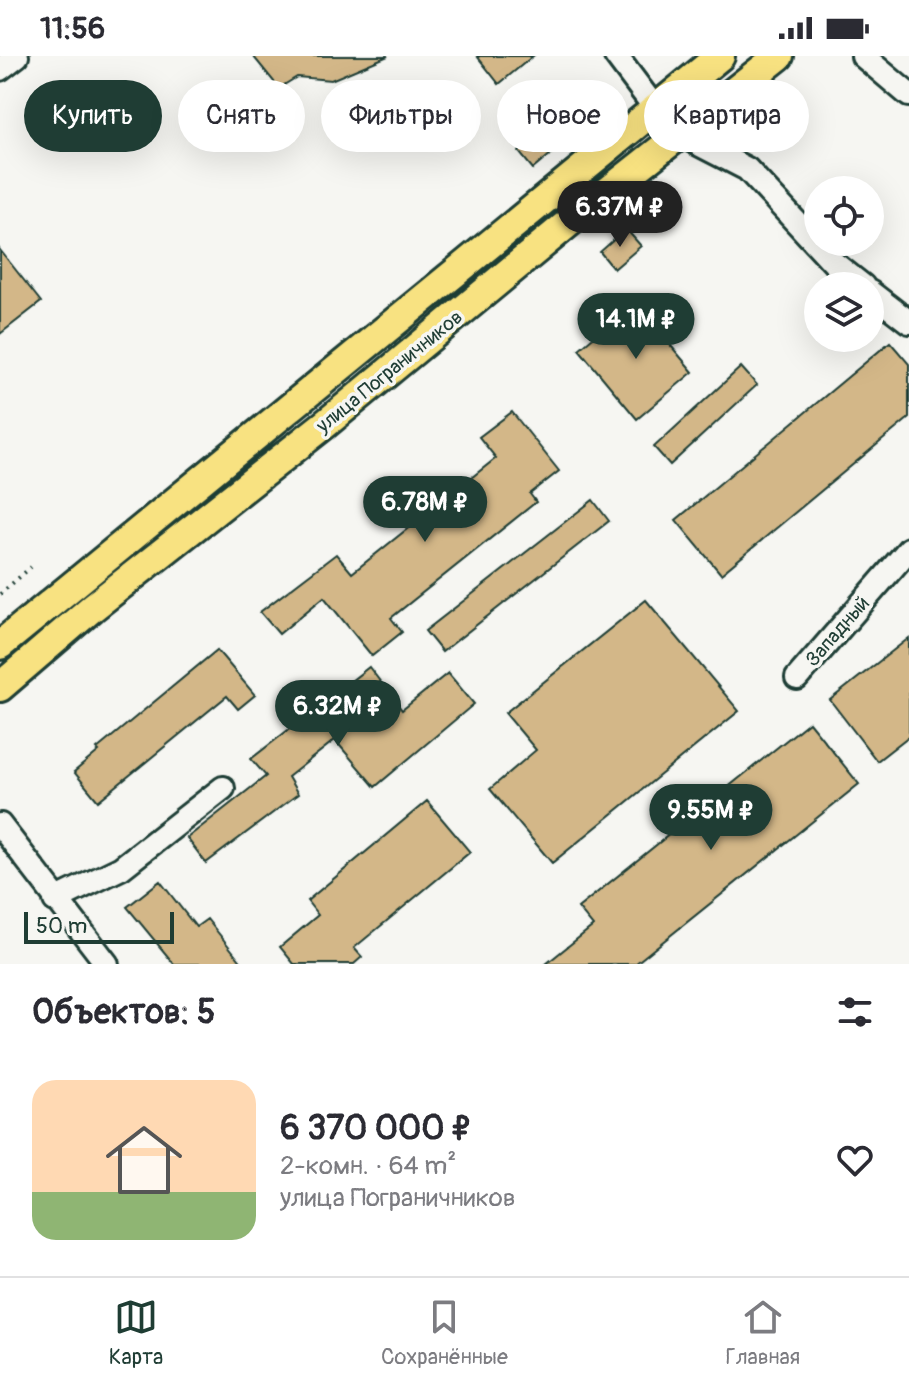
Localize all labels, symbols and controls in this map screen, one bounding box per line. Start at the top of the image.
text: 11:56 [40,10,105,47]
chip: Купить [24,80,162,152]
chip: Снять [178,80,305,152]
chip: Фильтры [321,80,481,152]
chip: Новое [497,80,628,152]
chip: Квартира [644,80,809,152]
map controls [804,176,884,352]
button: locate [804,176,884,256]
pin: 6.37M ₽ [546,181,694,249]
text: 6.37M ₽ [575,191,665,223]
button: layers [804,272,884,352]
pin: 14.1M ₽ [562,293,710,361]
text: 14.1M ₽ [595,303,677,335]
street label: улица Пограничников [310,305,468,439]
pin: 6.78M ₽ [351,476,499,544]
text: 6.78M ₽ [381,486,469,518]
street label: Западный [800,591,875,672]
pin: 6.32M ₽ [264,680,412,748]
text: 6.32M ₽ [293,690,383,722]
pin: 9.55M ₽ [637,784,785,852]
text: 9.55M ₽ [667,794,755,826]
scale bar [24,908,174,944]
text: 50 m [36,912,87,940]
icon: filters [833,990,877,1034]
text: Объектов: 5 [32,991,215,1034]
text: 6 370 000 ₽ [280,1107,472,1150]
icon: home [96,1112,192,1208]
icon: heart [833,1138,877,1182]
text: 2-комн. · 64 m² [280,1150,456,1182]
text: улица Пограничников [280,1182,516,1214]
tab: Карта [109,1295,163,1371]
tab: Сохранённые [381,1295,508,1371]
tab: Главная [725,1295,800,1371]

